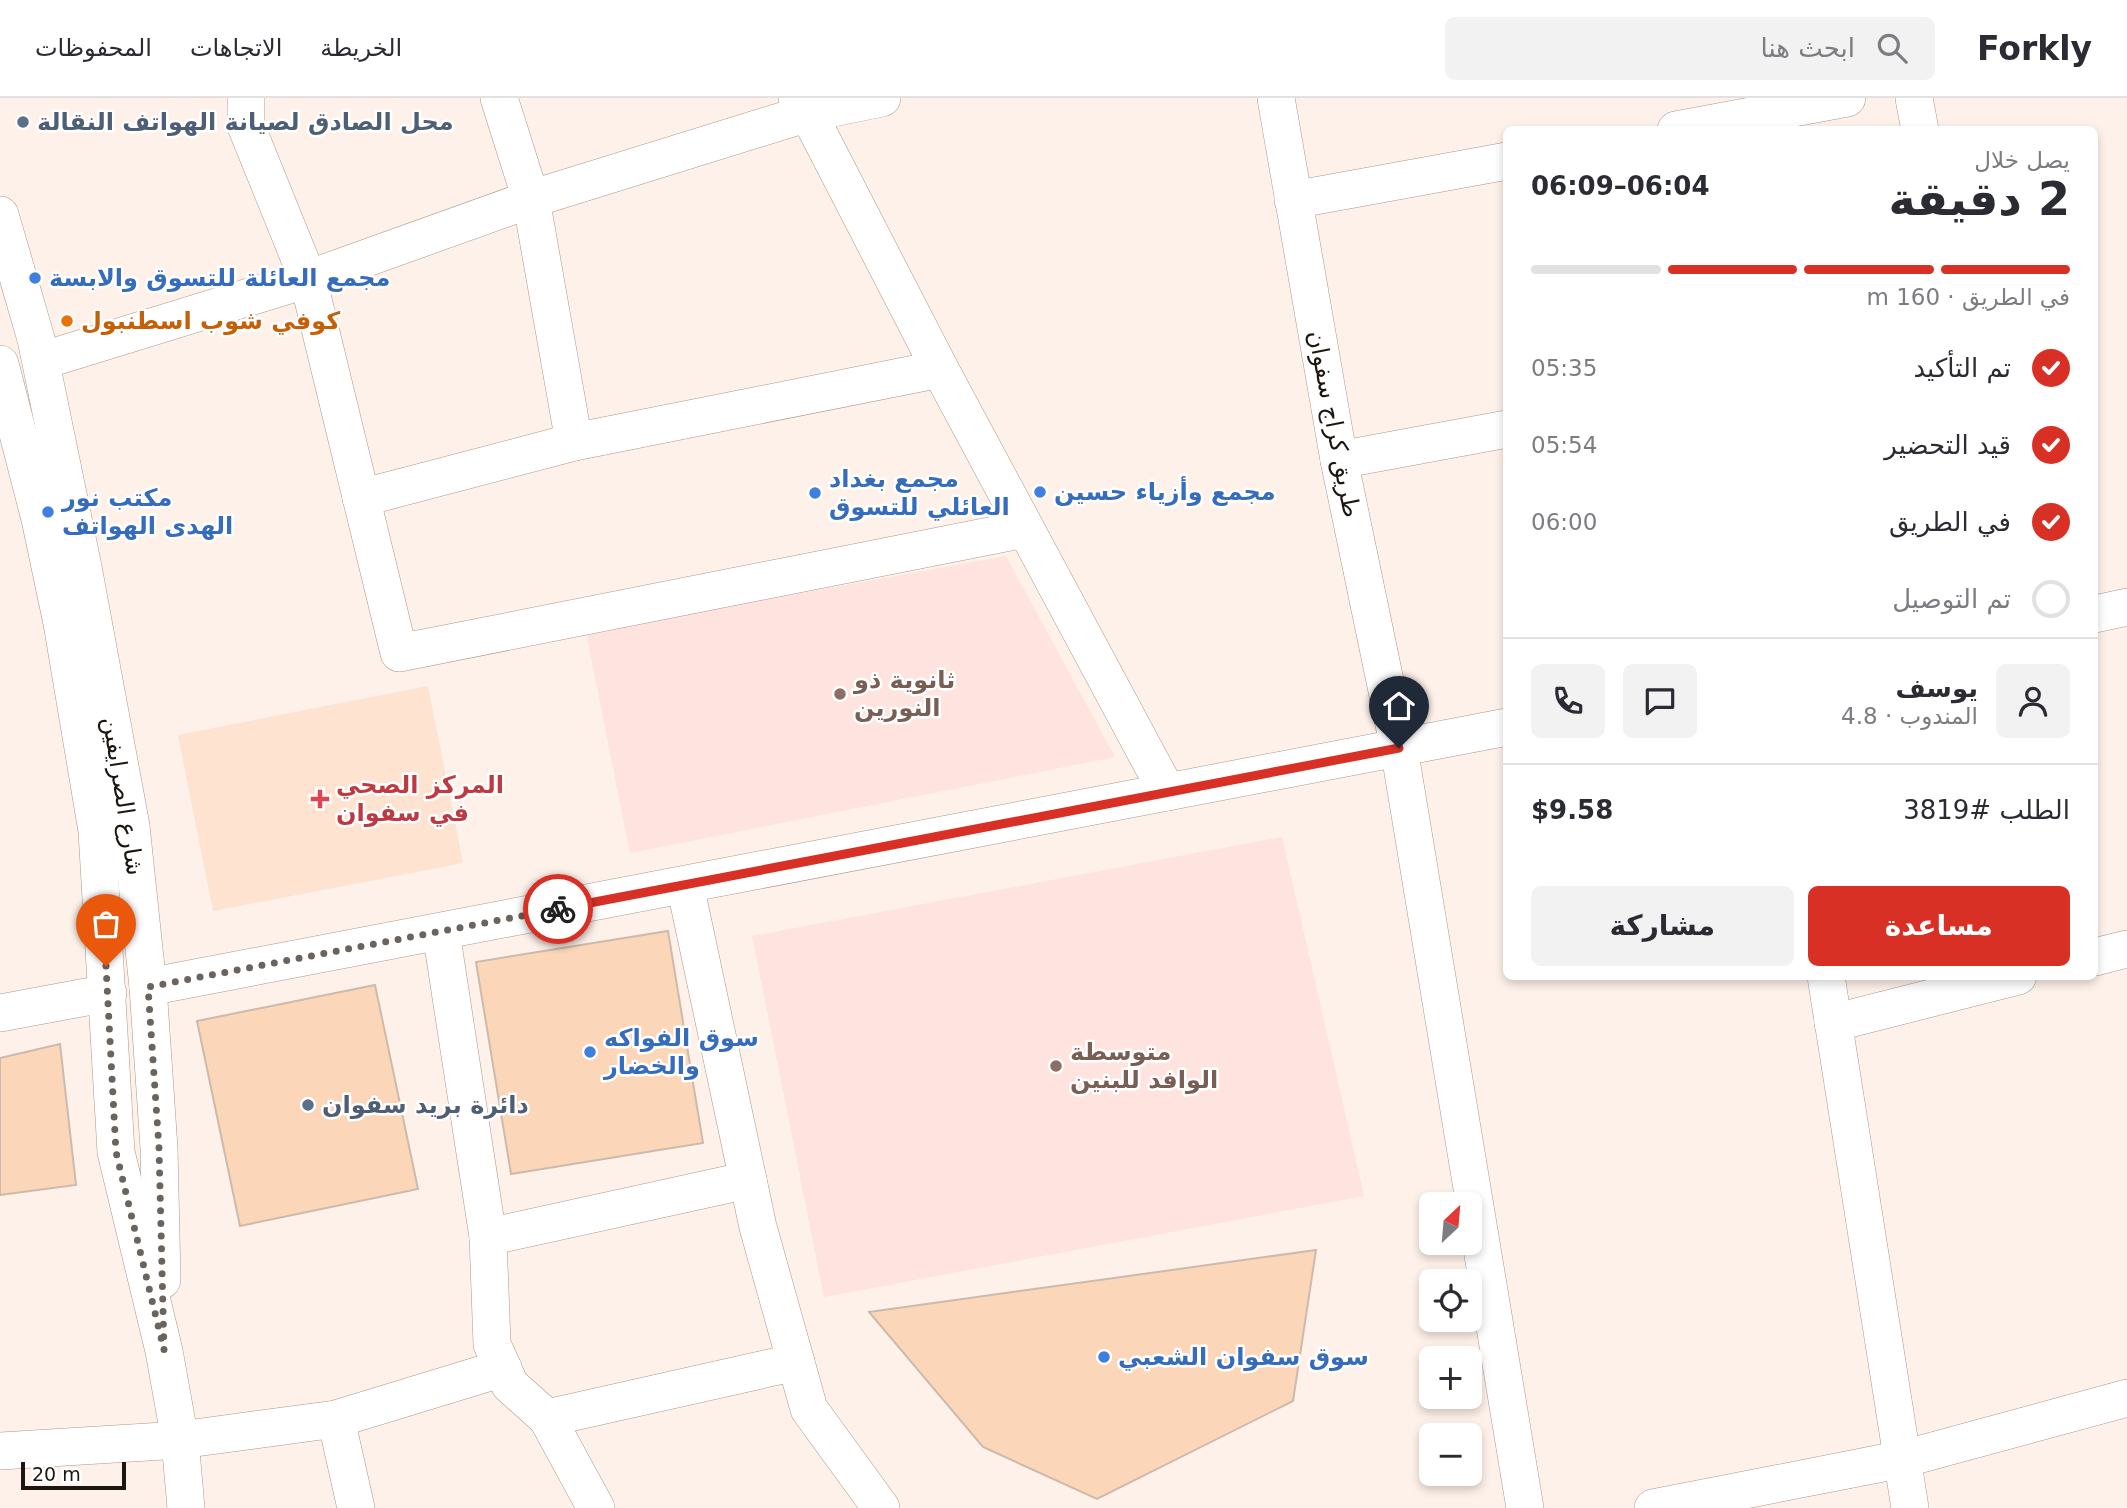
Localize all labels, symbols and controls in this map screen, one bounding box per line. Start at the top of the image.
search box [1445,17,1935,80]
icon: search [1873,29,1911,67]
text: Forkly [1977,29,2092,68]
text: ابحث هنا [1761,33,1855,63]
text: المحفوظات [35,34,152,62]
text: الاتجاهات [190,34,282,62]
text: الخريطة [320,34,402,62]
place label: محل الصادق لصيانة الهواتف النقالة [37,108,454,136]
marker: محل الصادق لصيانة الهواتف النقالة [15,114,31,130]
text: يصل خلال [1974,147,2070,173]
text: 06:04–06:09 [1531,171,1710,201]
text: 2 دقيقة [1888,172,2070,226]
place label: مجمع العائلة للتسوق والابسة [49,264,390,292]
marker: مجمع العائلة للتسوق والابسة [27,270,43,286]
text: في الطريق · 160 m [1866,284,2070,310]
place label: كوفي شوب اسطنبول [81,307,340,335]
marker: كوفي شوب اسطنبول [59,313,75,329]
street label: طريق كراج سفوان [1302,328,1366,520]
icon: check [2032,349,2070,387]
text: تم التأكيد [1913,353,2011,383]
text: 05:35 [1531,355,1597,381]
icon: check [2032,426,2070,464]
text: قيد التحضير [1884,430,2011,460]
text: 05:54 [1531,432,1597,458]
place label: مجمع بغداد العائلي للتسوق [829,465,1010,521]
place label: مجمع وأزياء حسين [1054,476,1276,506]
place label: مكتب نور الهدى الهواتف [61,484,233,540]
marker: مجمع وأزياء حسين [1032,484,1048,500]
marker: مجمع بغداد العائلي للتسوق [807,485,823,501]
icon: check [2032,503,2070,541]
marker: مكتب نور الهدى الهواتف [40,504,56,520]
text: في الطريق [1889,507,2011,537]
text: 06:00 [1531,509,1597,535]
text: تم التوصيل [1892,584,2011,614]
button: phone [1531,664,1605,738]
button: chat [1623,664,1697,738]
button: person [1996,664,2070,738]
place label: ثانوية ذو النورين [853,666,955,722]
text: يوسف [1895,673,1978,703]
pin [1369,676,1429,748]
marker: ثانوية ذو النورين [832,686,848,702]
icon: home [1380,687,1418,725]
text: المندوب · 4.8 [1841,703,1978,729]
street label: شارع الصرايفين [97,715,149,877]
place label: المركز الصحي في سفوان [336,771,504,827]
marker: المركز الصحي في سفوان [310,789,330,809]
text: $9.58 [1531,795,1613,825]
text: الطلب #3819 [1903,795,2070,825]
courier [523,874,593,944]
button: مشاركة [1531,886,1794,966]
button: مساعدة [1808,886,2070,966]
icon: bike [539,890,577,928]
pin [76,894,136,966]
icon: bag [87,905,125,943]
place label: سوق الفواكه والخضار [603,1024,759,1080]
place label: متوسطة الوافد للبنين [1070,1038,1218,1094]
marker: سوق الفواكه والخضار [582,1044,598,1060]
marker: متوسطة الوافد للبنين [1048,1058,1064,1074]
place label: دائرة بريد سفوان [322,1091,529,1119]
marker: دائرة بريد سفوان [300,1097,316,1113]
north arrow [1419,1192,1482,1255]
map controls [1419,1192,1482,1486]
button: locate [1419,1269,1482,1332]
place label: سوق سفوان الشعبي [1118,1343,1369,1371]
button: + [1419,1346,1482,1409]
marker: سوق سفوان الشعبي [1096,1349,1112,1365]
button: − [1419,1423,1482,1486]
scale bar [21,1459,126,1491]
text: 20 m [32,1463,81,1485]

